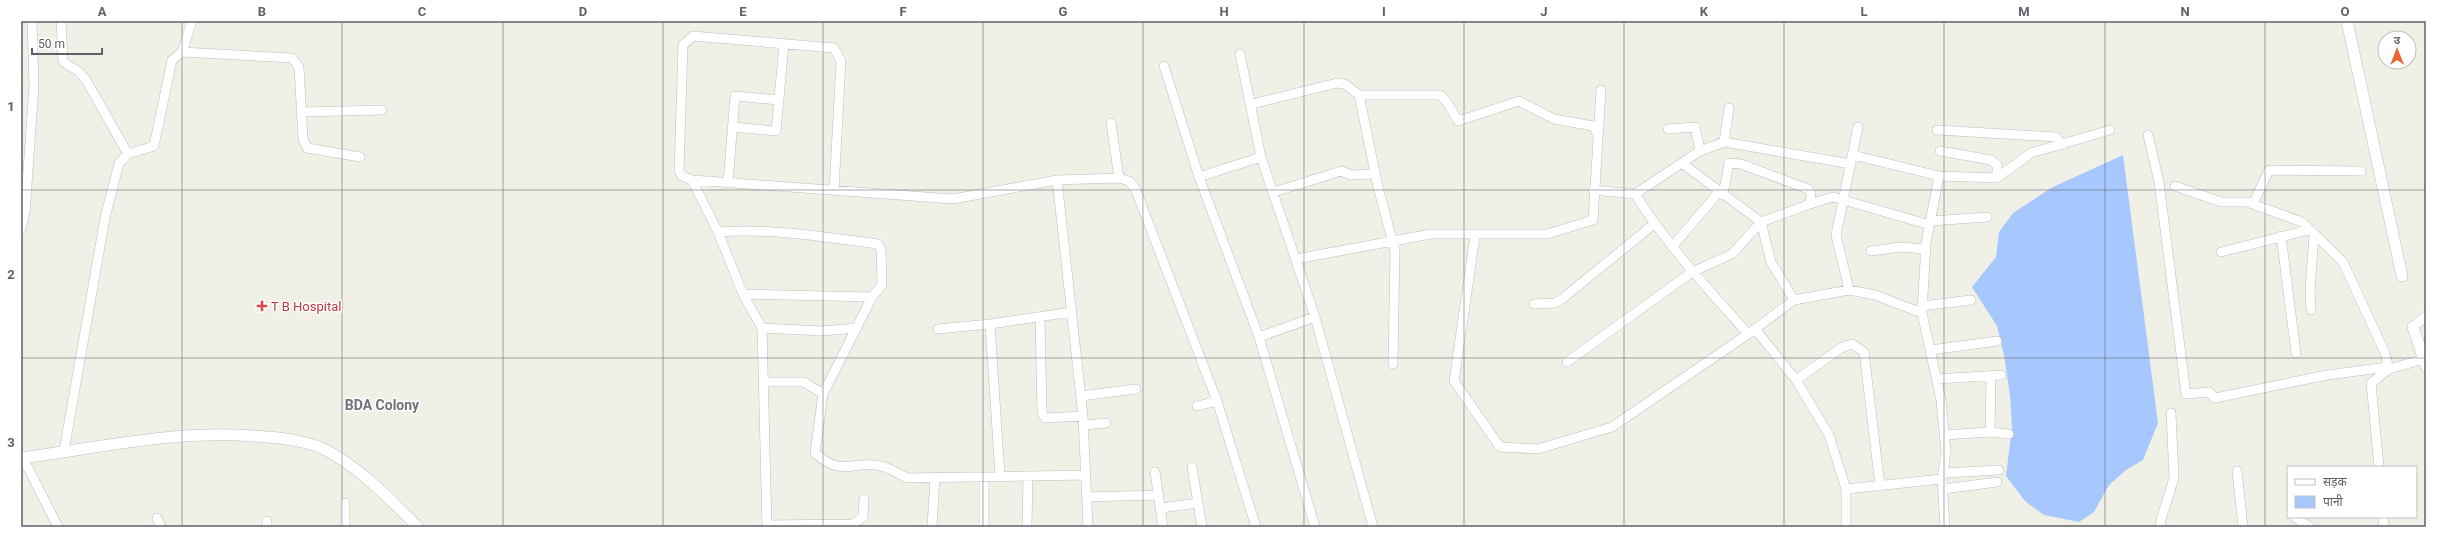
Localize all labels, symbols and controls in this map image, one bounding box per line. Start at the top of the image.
text: A [98,4,107,19]
text: B [258,4,266,19]
text: C [418,4,427,19]
text: D [579,4,587,19]
text: E [739,4,747,19]
text: F [899,4,907,19]
text: G [1059,4,1068,19]
text: H [1219,4,1229,19]
text: I [1382,4,1386,19]
text: J [1540,4,1548,19]
text: K [1700,4,1709,19]
text: L [1860,4,1868,19]
text: M [2018,4,2030,19]
text: N [2180,4,2190,19]
text: O [2341,4,2350,19]
scale bar [32,30,102,56]
north arrow [2377,30,2417,70]
text: उ [2394,34,2401,47]
text: 50 m [38,37,65,51]
text: 1 [7,99,15,114]
text: 2 [7,267,15,282]
place label: T B Hospital [271,299,341,314]
marker: T B Hospital [256,300,268,312]
district label: BDA Colony [345,397,420,413]
text: 3 [7,435,15,450]
legend [2287,466,2417,518]
text: सड़क [2323,475,2348,489]
text: पानी [2323,494,2344,509]

